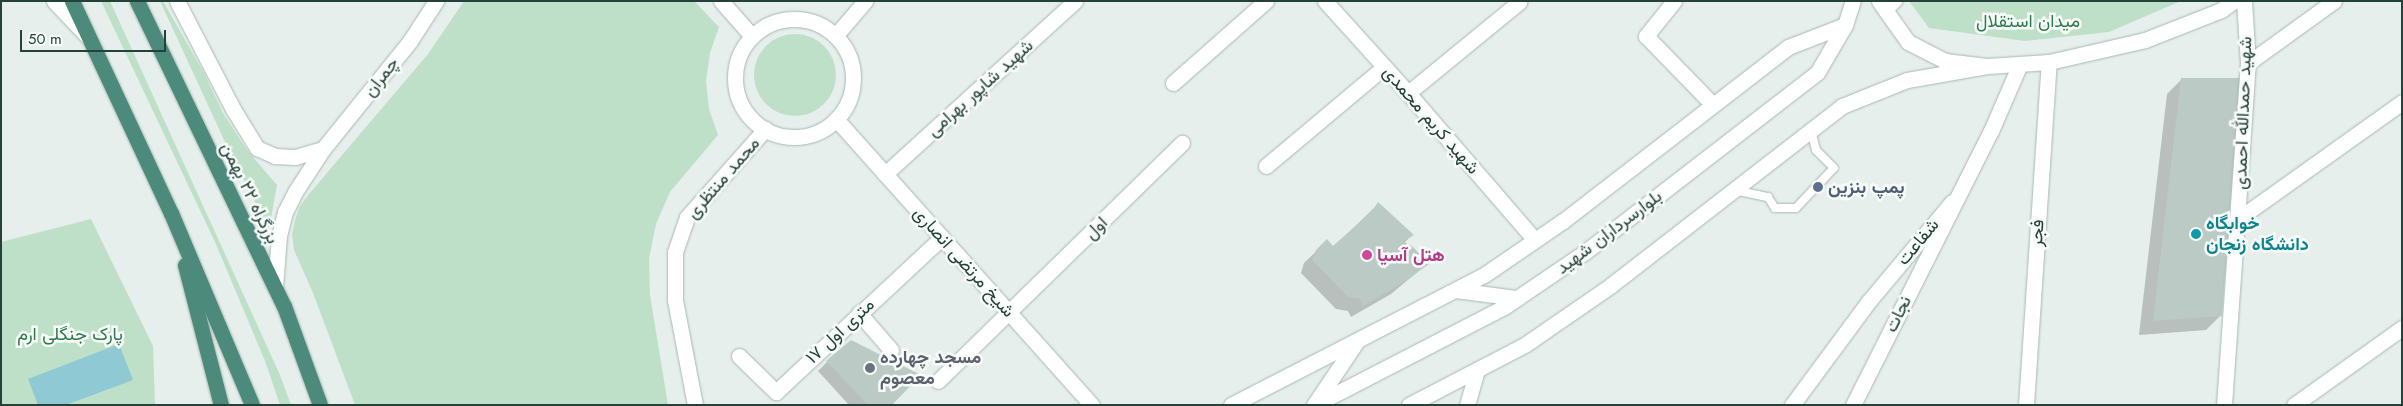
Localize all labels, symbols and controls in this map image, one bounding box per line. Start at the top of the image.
park label: میدان استقلال [1976,10,2080,32]
scale bar [22,20,169,52]
text: 50 m [28,28,62,50]
street label: شهید شاپور بهرامی [922,35,1038,141]
street label: شهید حمدالله احمدی [2230,36,2256,190]
street label: چمران [359,53,403,101]
street label: شهید کریم محمدی [1378,61,1484,179]
street label: محمد منتظری [682,133,764,223]
street label: بزرگراه ۲۲ بهمن [216,139,284,247]
place label: پمپ بنزین [1828,176,1905,198]
marker: پمپ بنزین [1812,181,1824,193]
street label: بلوارسرداران شهید [1552,185,1666,279]
street label: شیخ مرتضی انصاری [909,202,1019,322]
street label: اول [1080,212,1112,244]
place label: خوابگاه دانشگاه زنجان [2206,213,2309,255]
street label: شفاعت [1892,214,1944,270]
street label: فجر [2025,219,2049,247]
marker: خوابگاه دانشگاه زنجان [2190,228,2202,240]
place label: هتل آسیا [1377,244,1445,266]
marker: هتل آسیا [1361,249,1373,261]
street label: نجات [1880,292,1916,336]
street label: ۱۷ متری اول [801,294,879,368]
park label: پارک جنگلی ارم [17,323,123,345]
place label: مسجد چهارده معصوم [880,347,981,389]
marker: مسجد چهارده معصوم [864,362,876,374]

